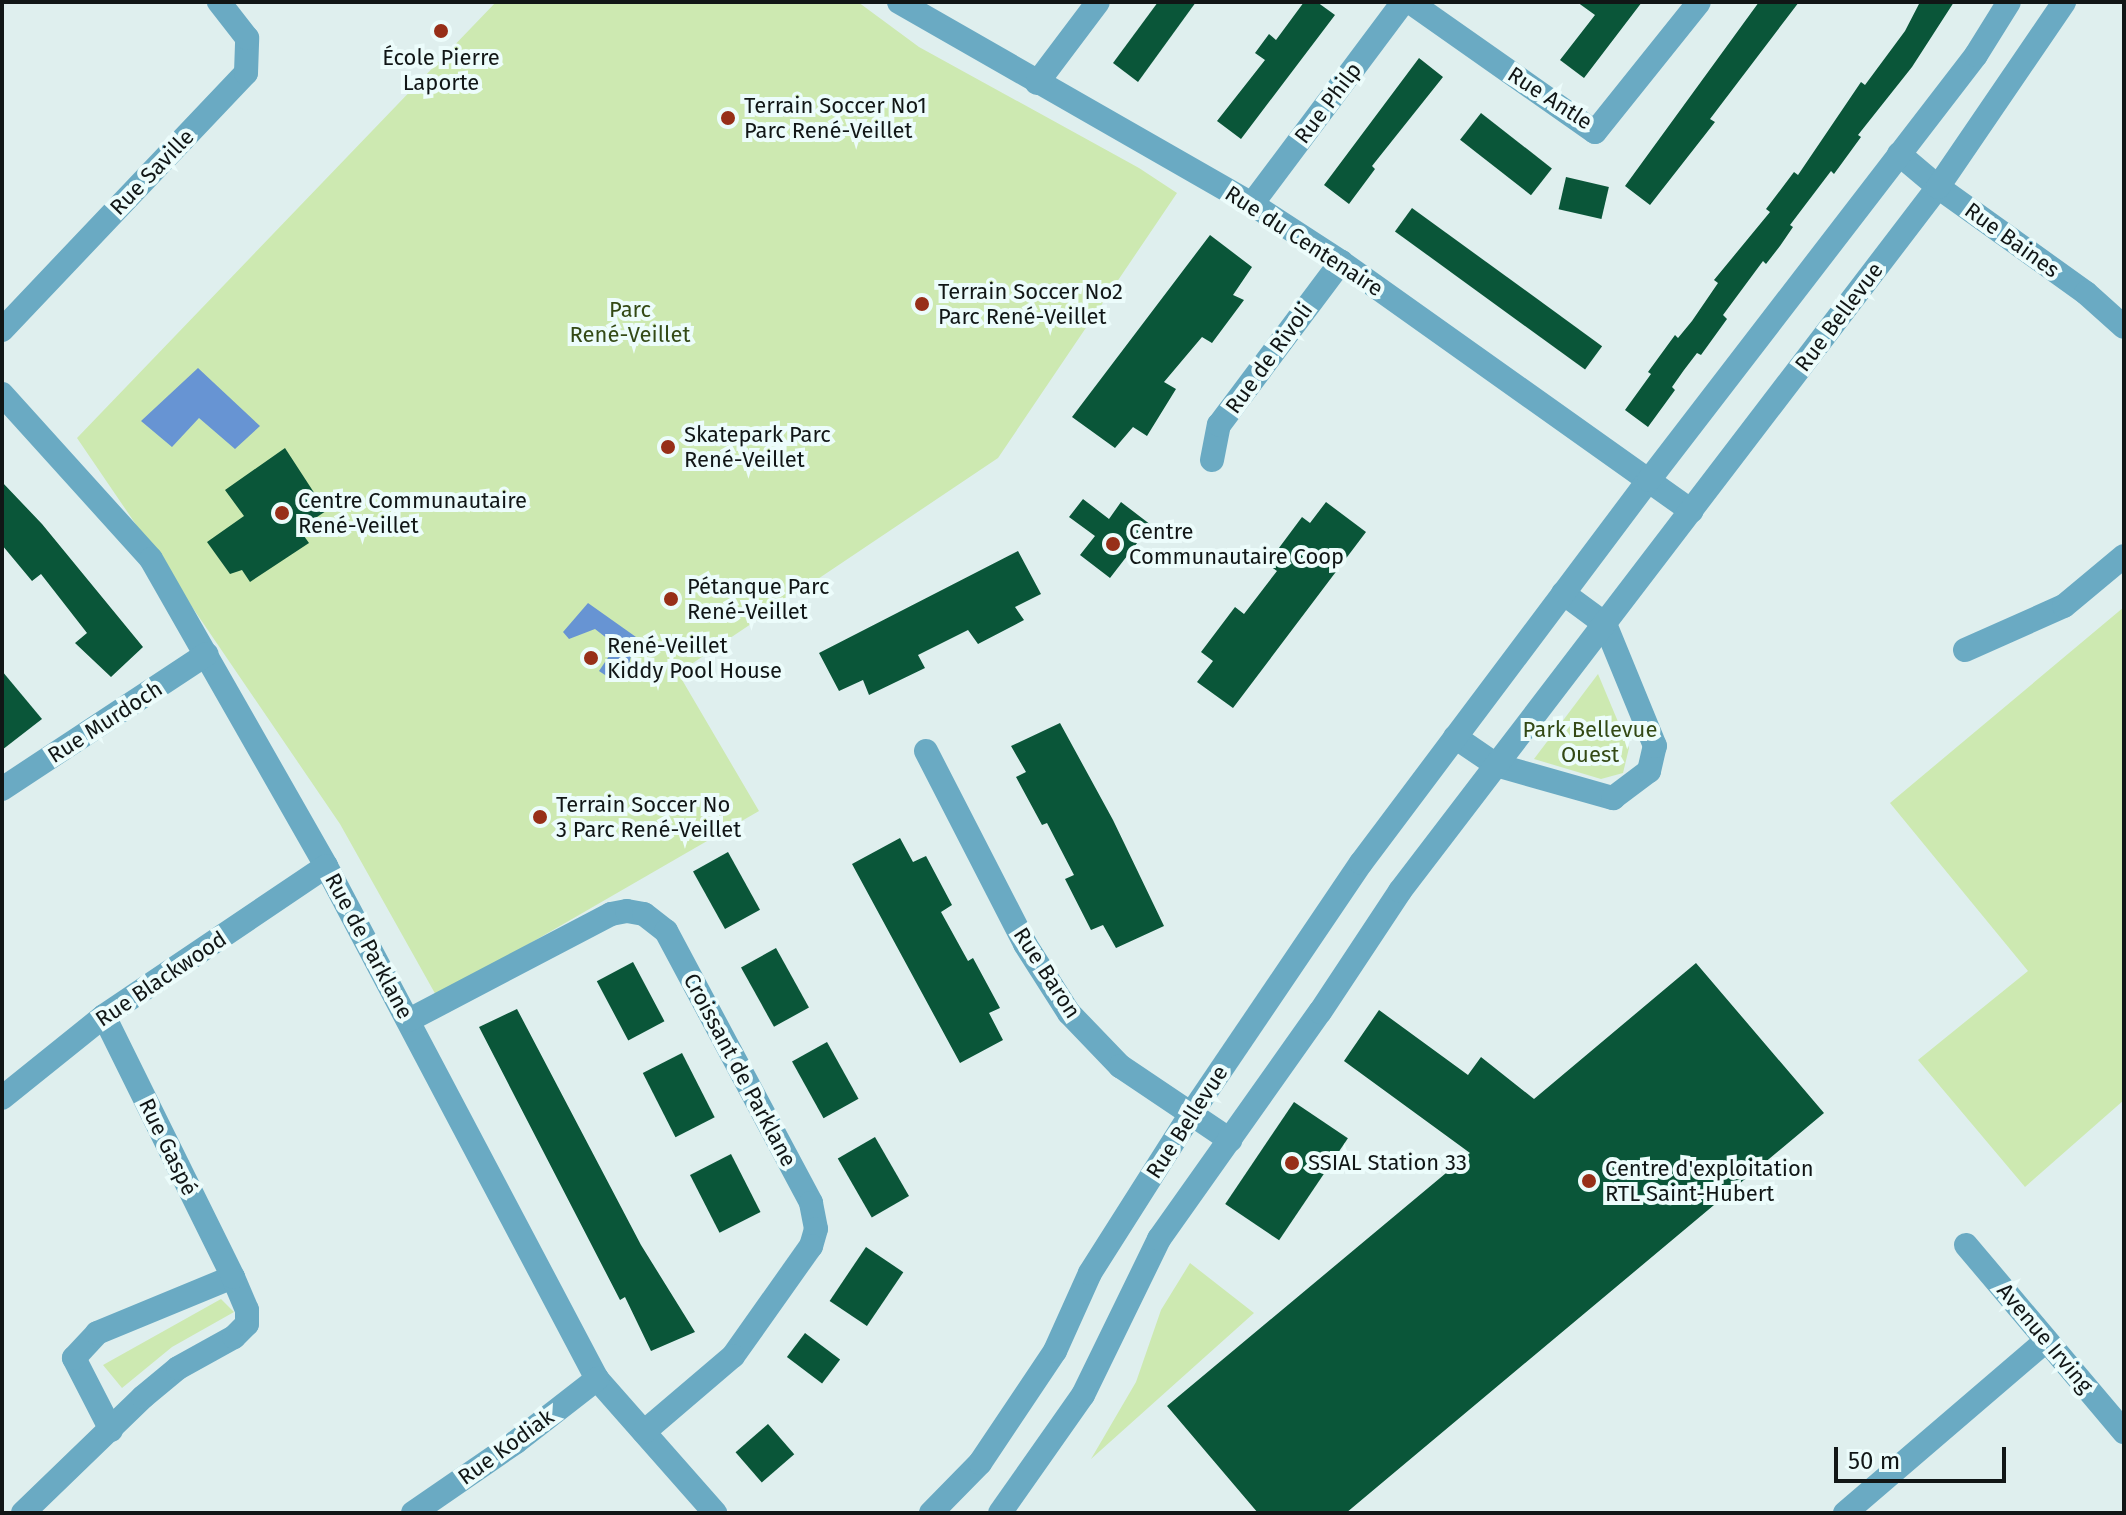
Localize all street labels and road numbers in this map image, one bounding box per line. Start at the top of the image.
street label: Rue Philp [1289,57,1367,149]
street label: Rue Antle [1503,61,1597,135]
street label: Rue Saville [105,123,199,221]
street label: Rue du Centenaire [1220,180,1388,302]
street label: Rue Baines [1959,197,2065,283]
street label: Rue Bellevue [1789,257,1889,377]
street label: Rue de Rivoli [1220,297,1318,419]
street label: Rue Murdoch [43,675,167,769]
street label: Rue de Parklane [319,869,419,1023]
street label: Rue Baron [1008,923,1086,1023]
street label: Rue Blackwood [91,926,231,1032]
street label: Croissant de Parklane [678,969,802,1171]
street label: Rue Bellevue [1141,1060,1233,1184]
street label: Rue Gaspé [133,1094,203,1200]
street label: Avenue Irving [1991,1278,2099,1398]
street label: Rue Kodiak [453,1403,559,1491]

